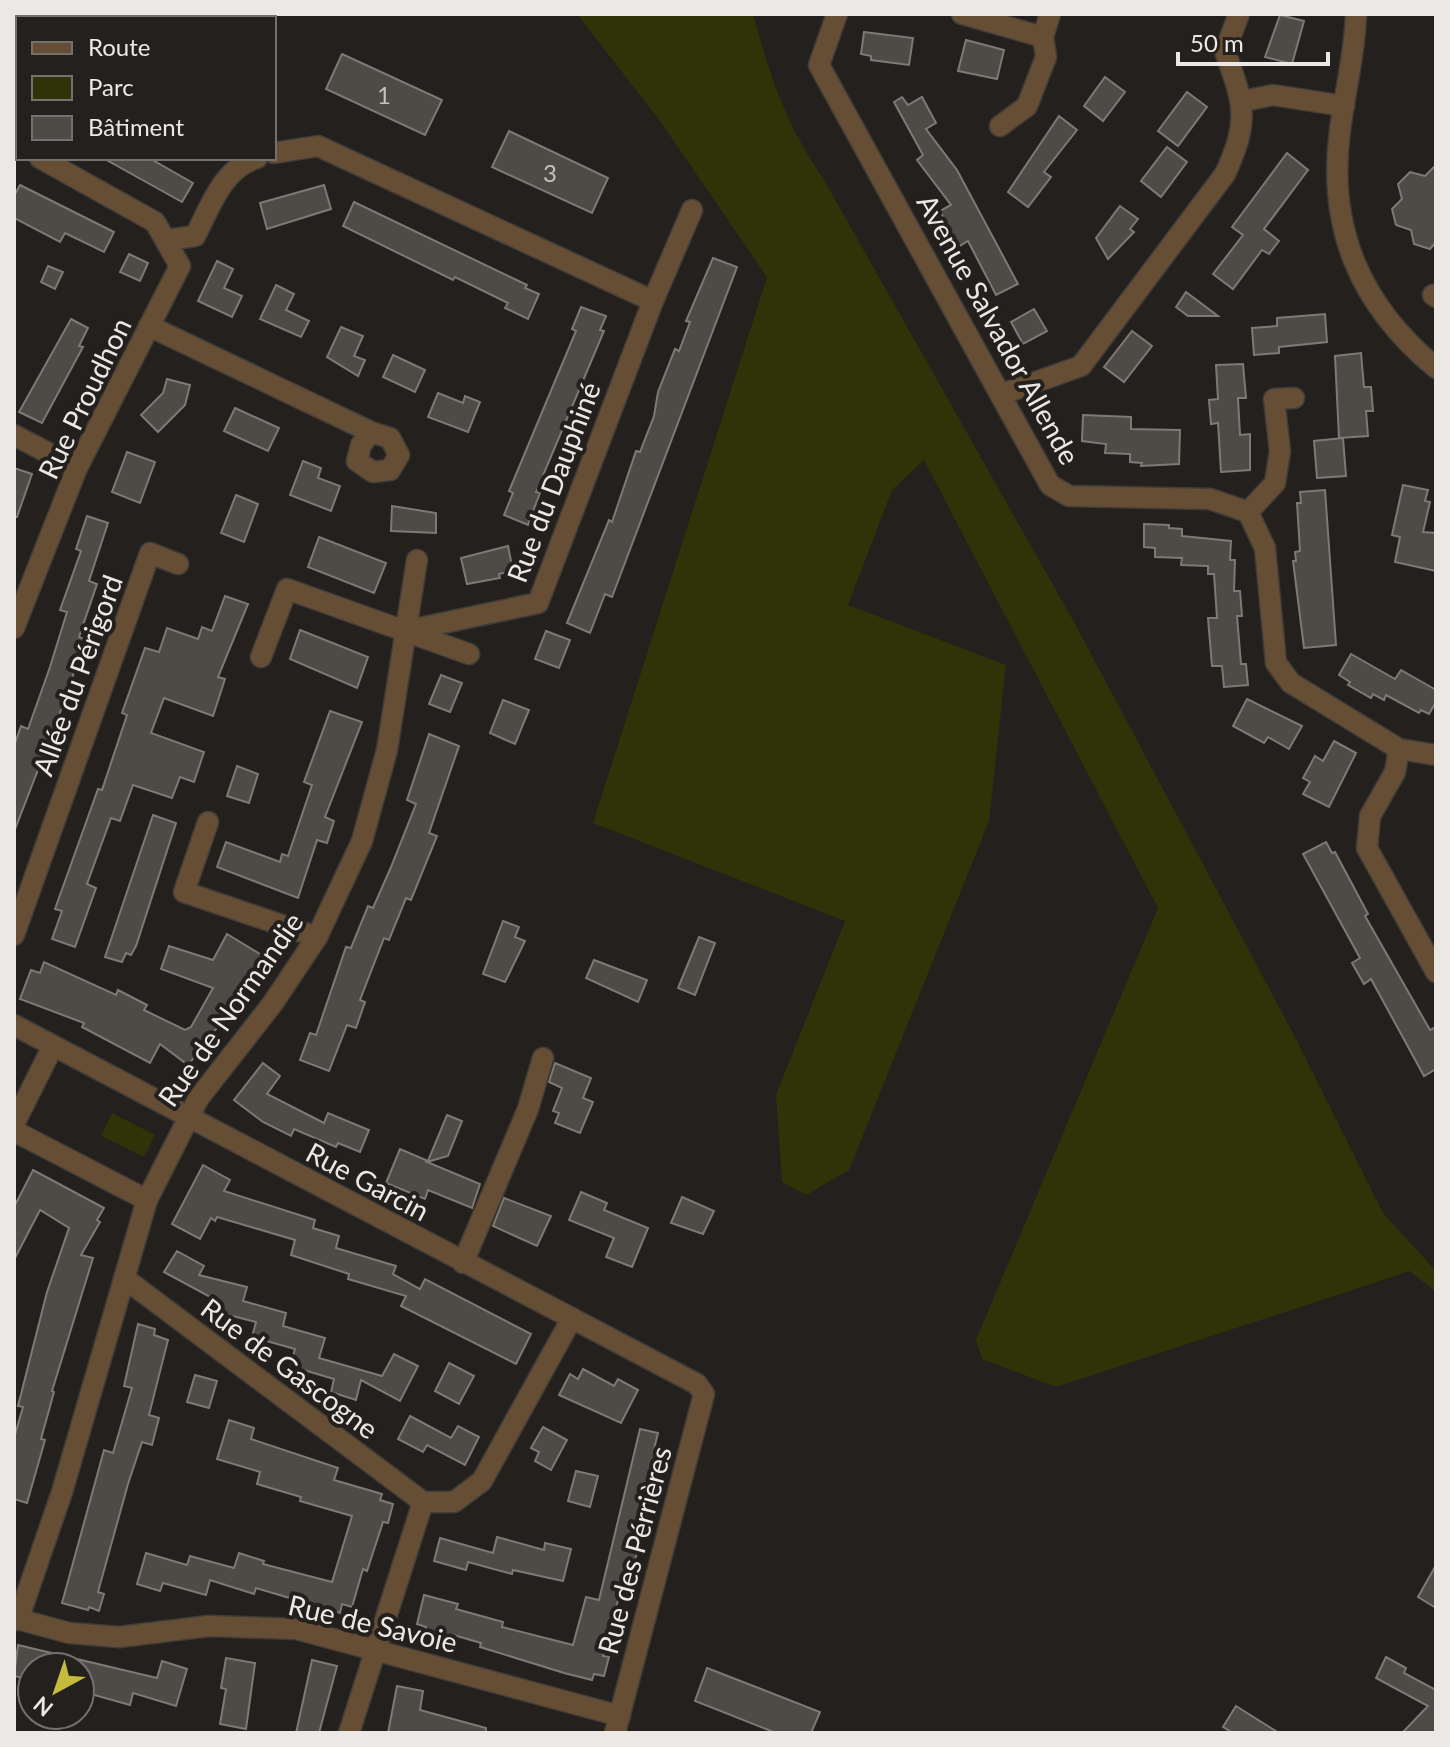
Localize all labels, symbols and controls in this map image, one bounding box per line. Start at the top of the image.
legend [16,16,276,160]
scale bar [1178,16,1328,66]
text: 50 m [1190,28,1244,57]
text: Route [88,32,150,61]
text: Parc [88,72,134,101]
house number: 1 [377,80,391,109]
text: Bâtiment [88,112,185,141]
house number: 3 [543,158,557,187]
street label: Avenue Salvador Allende [910,188,1088,470]
street label: Rue Proudhon [30,312,138,484]
street label: Rue du Dauphiné [499,377,607,587]
street label: Allée du Périgord [25,570,129,780]
street label: Rue de Normandie [150,905,310,1113]
street label: Rue Garcin [301,1134,435,1228]
street label: Rue de Gascogne [195,1290,385,1446]
street label: Rue des Pérrières [590,1442,678,1658]
street label: Rue de Savoie [285,1587,461,1659]
north arrow [16,1651,96,1731]
text: N [28,1691,58,1722]

